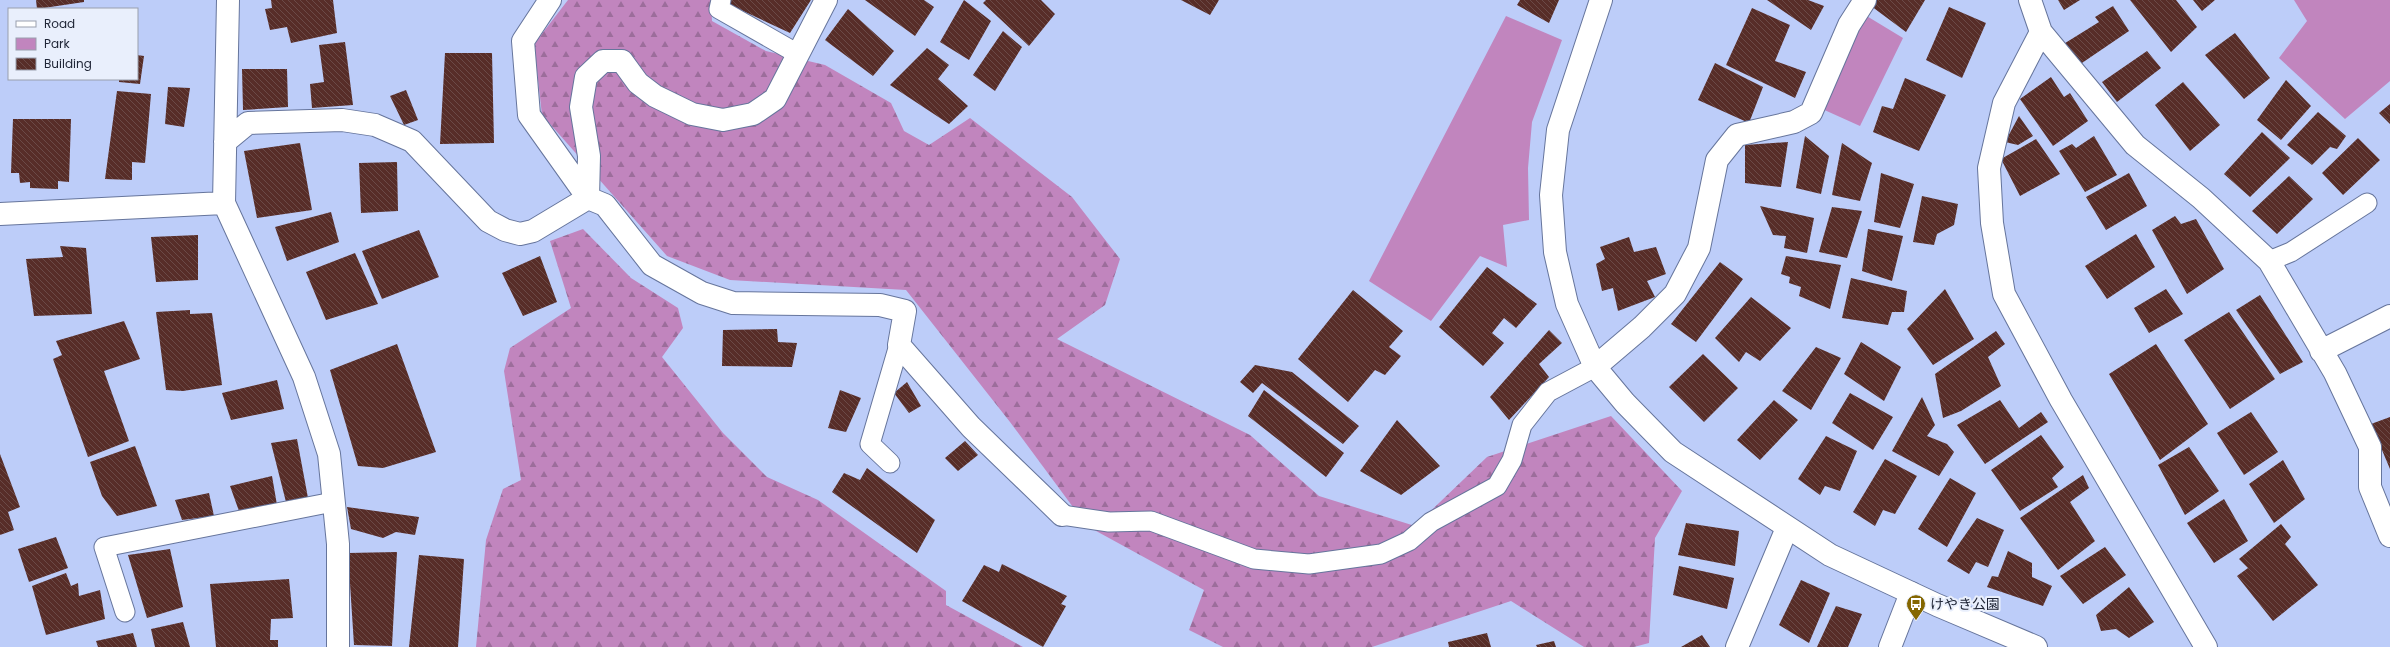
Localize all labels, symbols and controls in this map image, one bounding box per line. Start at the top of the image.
legend [8,8,138,80]
text: Road [44,15,75,32]
text: Park [44,35,71,52]
text: Building [44,55,92,72]
bus stop icon: けやき公園 [1905,593,1927,621]
place label: けやき公園 [1930,594,2000,614]

